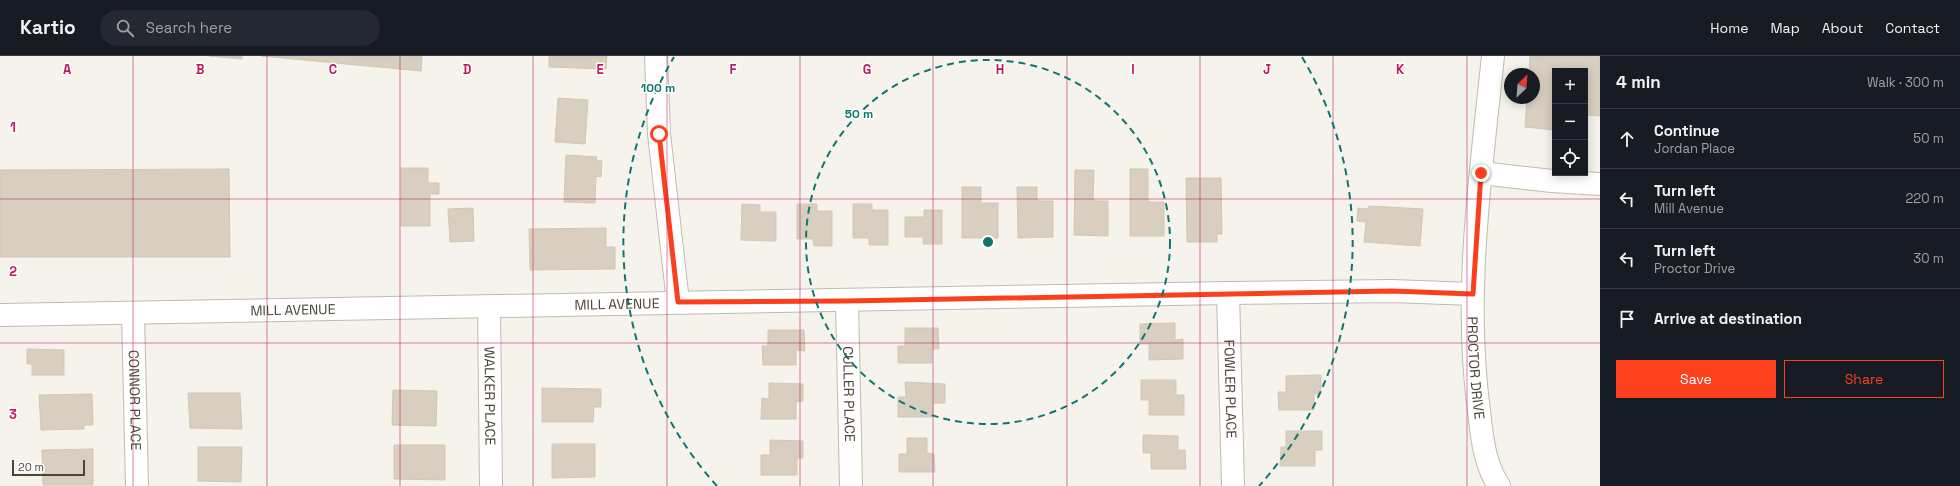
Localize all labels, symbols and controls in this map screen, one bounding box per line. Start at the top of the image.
search box [100,10,380,46]
text: Kartio [20,15,76,40]
icon: search [114,17,136,39]
text: Search here [146,18,232,37]
text: Home [1710,19,1748,37]
text: Map [1770,19,1800,37]
text: About [1822,19,1863,37]
text: Contact [1885,19,1940,37]
text: A [63,61,72,78]
text: B [196,61,205,78]
text: C [329,61,337,78]
text: D [463,61,472,78]
text: E [596,61,604,78]
text: F [730,61,737,78]
text: G [863,61,871,78]
text: H [996,61,1004,78]
text: I [1131,61,1135,78]
text: J [1263,61,1271,78]
text: K [1396,61,1405,78]
north arrow [1504,68,1540,104]
map controls [1552,68,1588,176]
button: + [1552,68,1588,104]
text: 4 min [1616,71,1661,93]
text: Walk · 300 m [1867,74,1944,91]
text: 100 m [641,80,675,96]
button: − [1552,104,1588,140]
text: 50 m [845,106,873,122]
text: 1 [10,119,16,136]
text: Continue [1654,121,1720,140]
route start [650,125,668,143]
icon: ahead [1616,128,1638,150]
text: 50 m [1913,130,1944,147]
button: locate [1552,140,1588,176]
text: Jordan Place [1654,140,1735,157]
route end [1472,164,1490,182]
text: Turn left [1654,181,1716,200]
icon: left [1616,188,1638,210]
text: 220 m [1905,190,1944,207]
text: Mill Avenue [1654,200,1724,217]
centre of rings [981,235,995,249]
text: Turn left [1654,241,1716,260]
icon: left [1616,248,1638,270]
text: 30 m [1913,250,1944,267]
text: Proctor Drive [1654,260,1735,277]
text: 2 [9,263,17,280]
street label: MILL AVENUE [574,294,660,314]
street label: MILL AVENUE [250,300,336,320]
icon: arrive [1616,308,1638,330]
text: Arrive at destination [1654,309,1802,328]
street label: PROCTOR DRIVE [1464,316,1489,420]
street label: FOWLER PLACE [1220,339,1241,439]
street label: WALKER PLACE [480,346,500,446]
street label: CULLER PLACE [839,346,859,442]
street label: CONNOR PLACE [125,350,145,451]
button: Save [1616,360,1776,398]
button: Share [1784,360,1944,398]
text: 3 [9,406,17,423]
scale bar [12,458,85,477]
text: 20 m [18,460,44,474]

